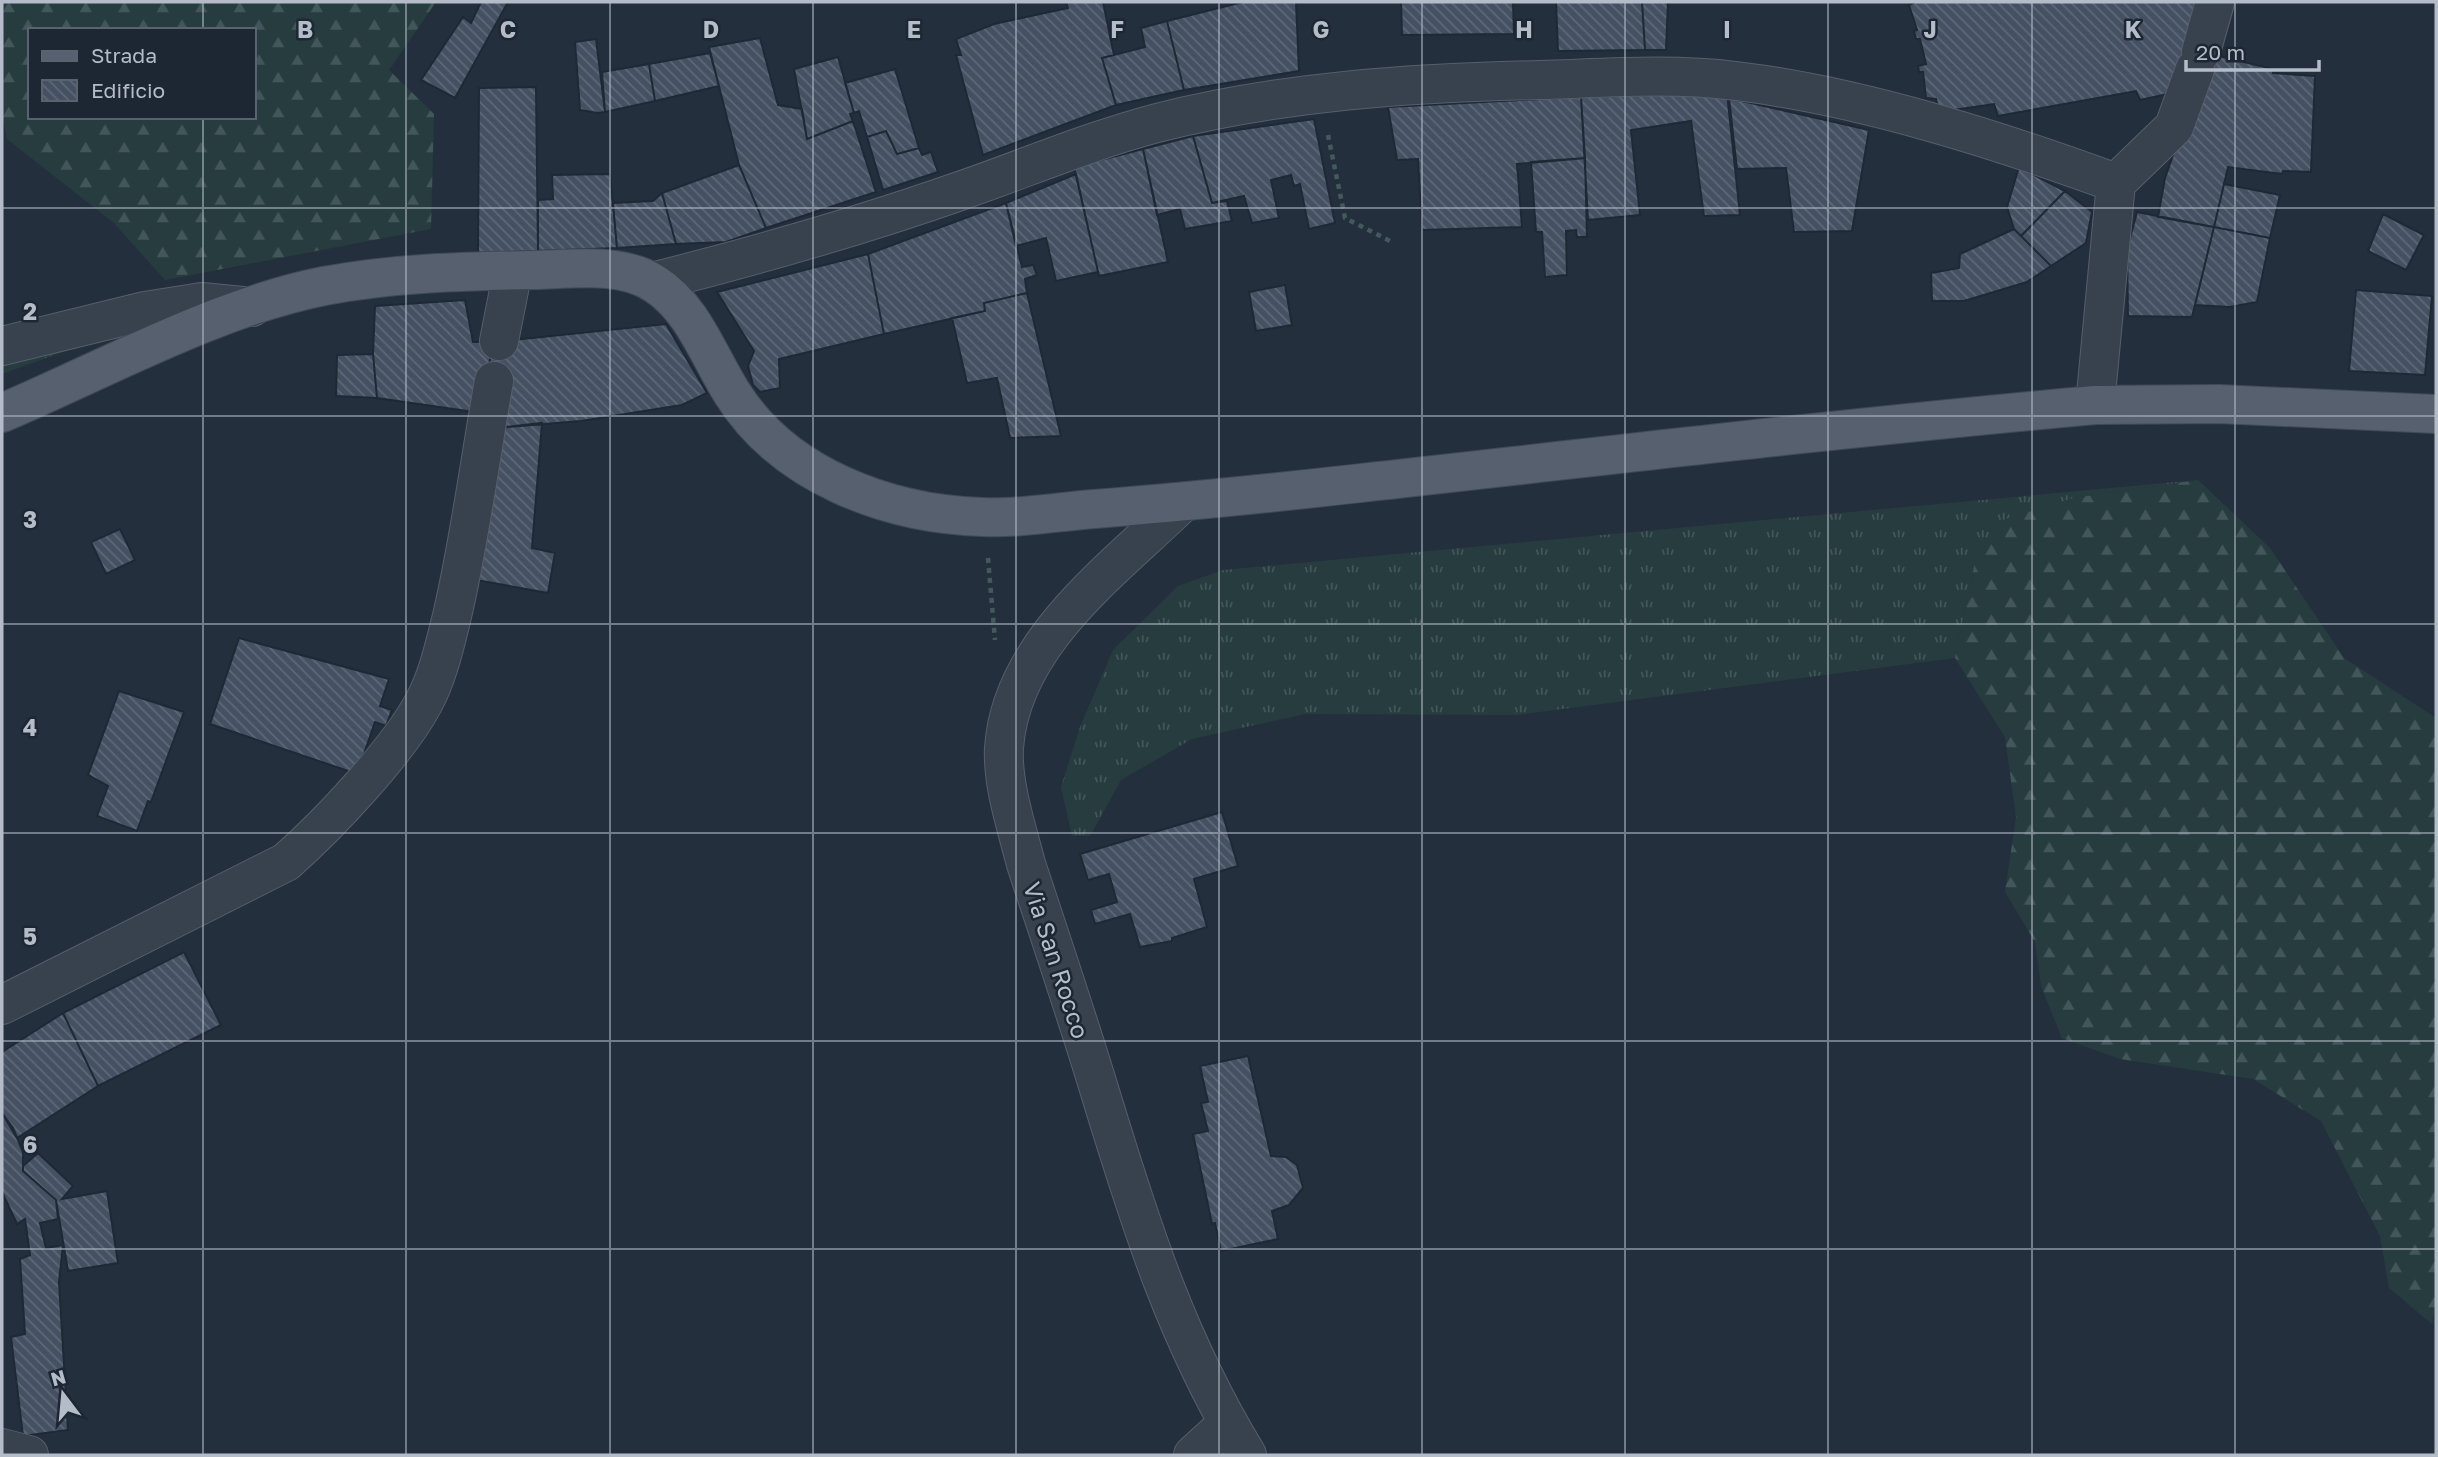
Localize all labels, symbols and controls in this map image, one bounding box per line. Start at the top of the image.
text: B [297,15,313,43]
text: C [500,15,516,43]
text: D [703,15,719,43]
text: E [907,15,921,43]
text: F [1110,15,1124,43]
text: G [1313,15,1329,43]
text: H [1515,15,1533,43]
text: I [1723,15,1731,43]
text: J [1923,15,1937,43]
text: K [2125,15,2142,43]
legend [28,28,256,119]
scale bar [2186,28,2319,72]
text: 20 m [2196,39,2245,65]
text: Strada [91,42,157,68]
text: Edificio [91,77,165,103]
text: 2 [23,297,37,325]
text: 3 [23,505,37,533]
text: 4 [23,713,37,741]
street label: Via San Rocco [1018,878,1096,1042]
text: 5 [23,922,37,950]
text: 6 [23,1130,37,1158]
north arrow [28,1359,98,1429]
text: N [48,1364,68,1390]

